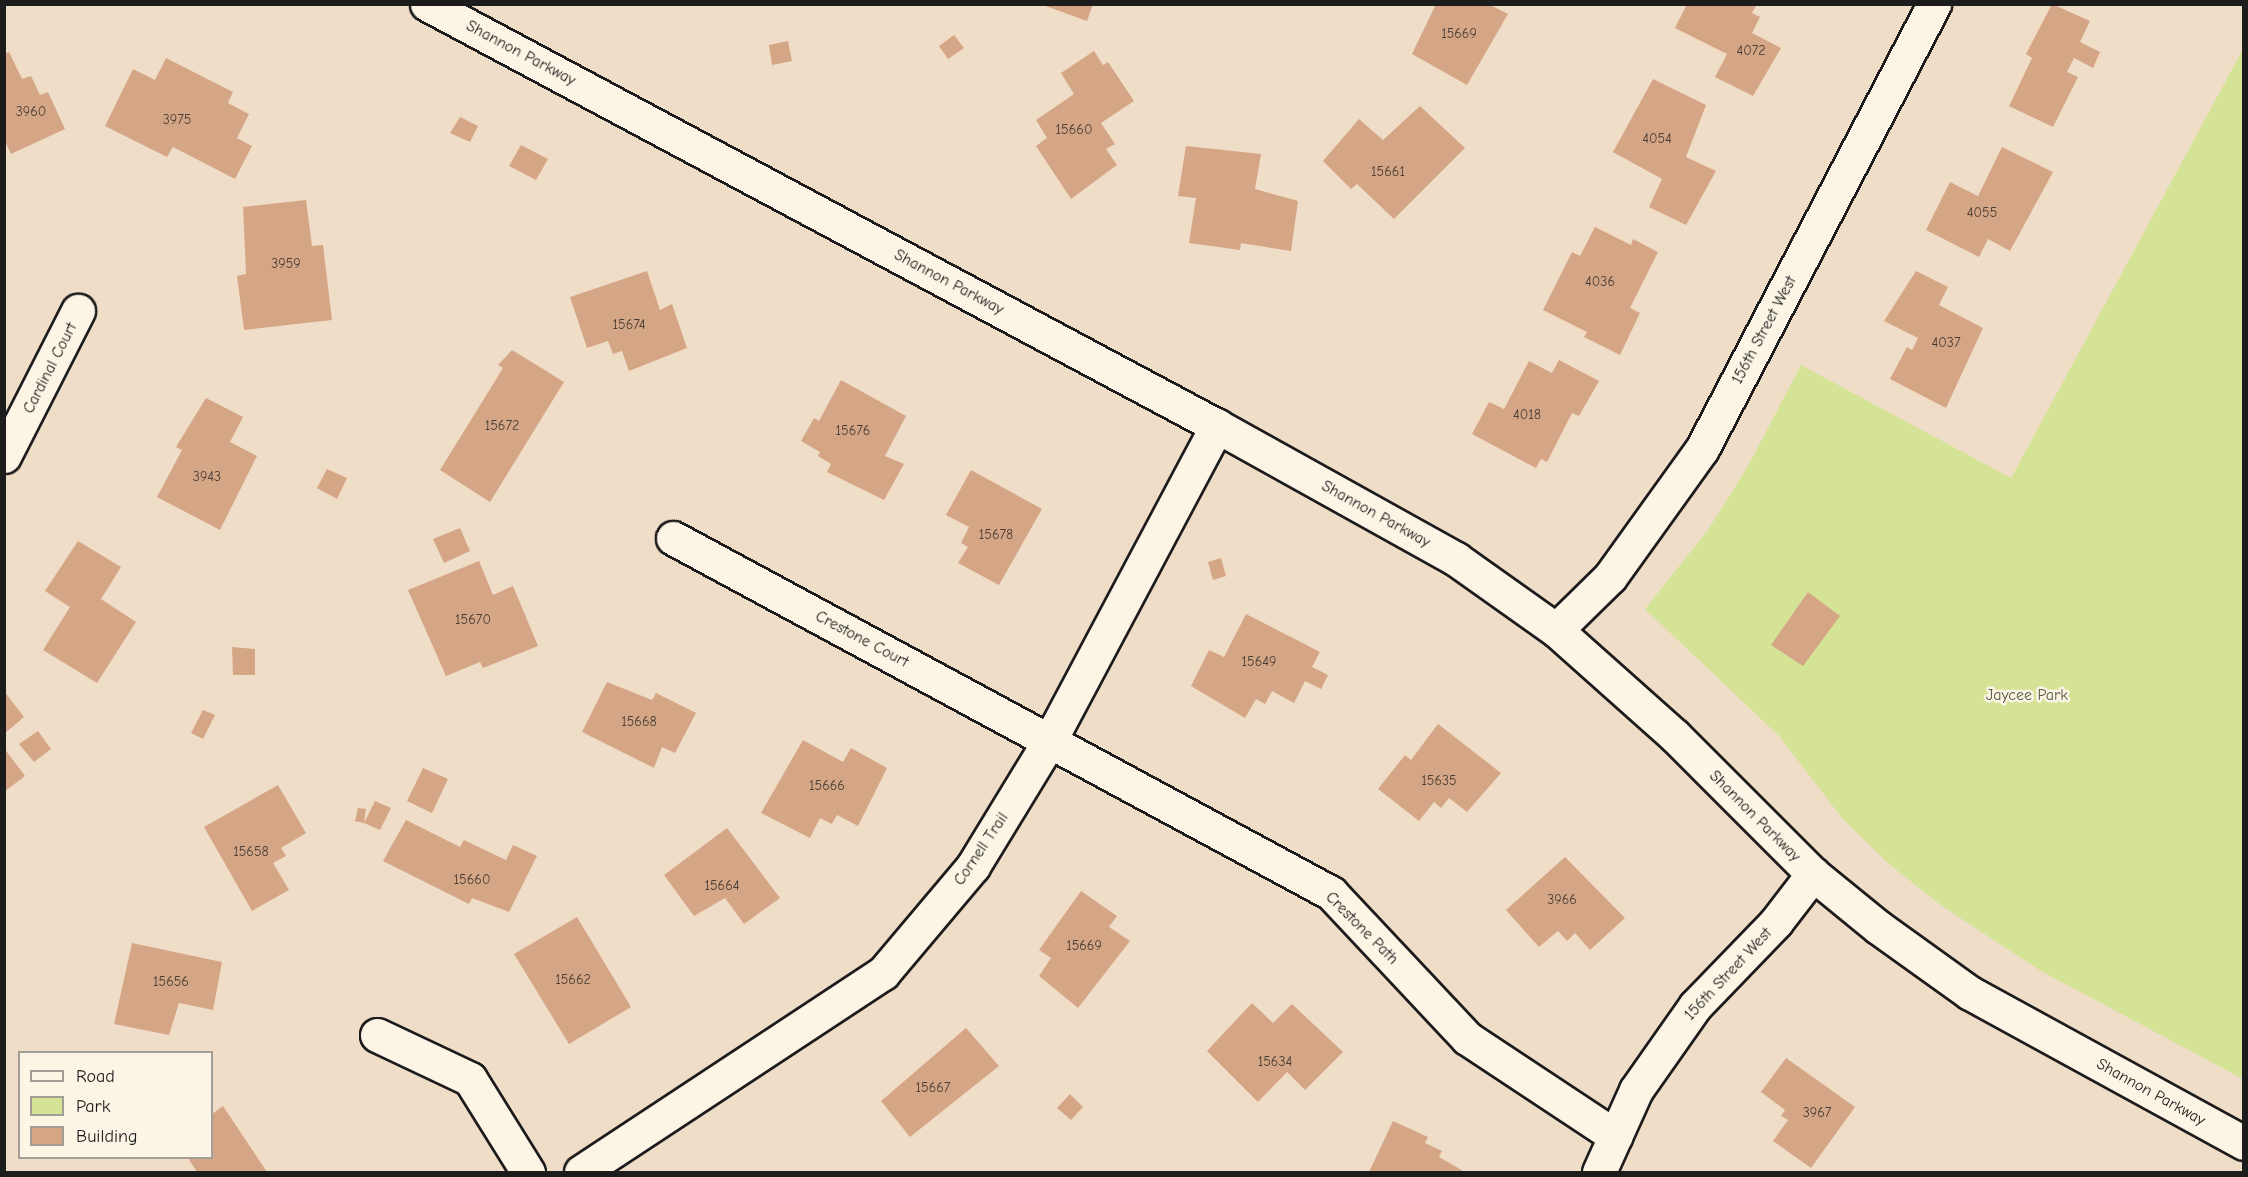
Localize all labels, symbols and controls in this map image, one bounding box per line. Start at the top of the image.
street label: Shannon Parkway [463,16,579,90]
house number: 15669 [1441,26,1477,42]
house number: 4072 [1736,43,1766,59]
house number: 3960 [16,104,46,120]
house number: 3975 [163,112,191,128]
house number: 15660 [1056,122,1092,138]
house number: 4054 [1642,131,1672,147]
house number: 15661 [1371,164,1405,180]
house number: 4055 [1967,205,1997,221]
street label: Shannon Parkway [891,245,1007,319]
house number: 3959 [271,256,301,272]
street label: 156th Street West [1727,273,1801,387]
house number: 4036 [1585,274,1615,290]
house number: 15674 [613,317,645,333]
street label: Cardinal Court [19,319,81,417]
house number: 4037 [1931,335,1961,351]
house number: 4018 [1513,407,1541,423]
house number: 15672 [485,418,519,434]
house number: 15676 [836,423,870,439]
house number: 3943 [193,469,221,485]
street label: Shannon Parkway [1318,476,1434,552]
house number: 15678 [979,527,1013,543]
street label: Crestone Court [812,606,912,672]
house number: 15670 [455,612,491,628]
house number: 15649 [1242,654,1276,670]
park label: Jaycee Park [1986,685,2068,705]
house number: 15668 [621,714,657,730]
street label: Shannon Parkway [1705,766,1805,866]
house number: 15635 [1421,773,1457,789]
house number: 15666 [809,778,845,794]
street label: Cornell Trail [950,809,1012,889]
house number: 15658 [233,844,269,860]
house number: 15660 [454,872,490,888]
house number: 15664 [704,878,740,894]
street label: Crestone Path [1322,888,1402,968]
house number: 3966 [1547,892,1577,908]
street label: 156th Street West [1680,924,1776,1024]
house number: 15669 [1066,938,1102,954]
house number: 15662 [555,972,591,988]
house number: 15656 [153,974,189,990]
legend [18,1051,213,1159]
house number: 15634 [1258,1054,1292,1070]
street label: Shannon Parkway [2093,1054,2209,1130]
text: Road [76,1066,115,1087]
house number: 15667 [916,1080,950,1096]
text: Park [76,1096,110,1117]
house number: 3967 [1803,1105,1831,1121]
text: Building [76,1126,138,1147]

